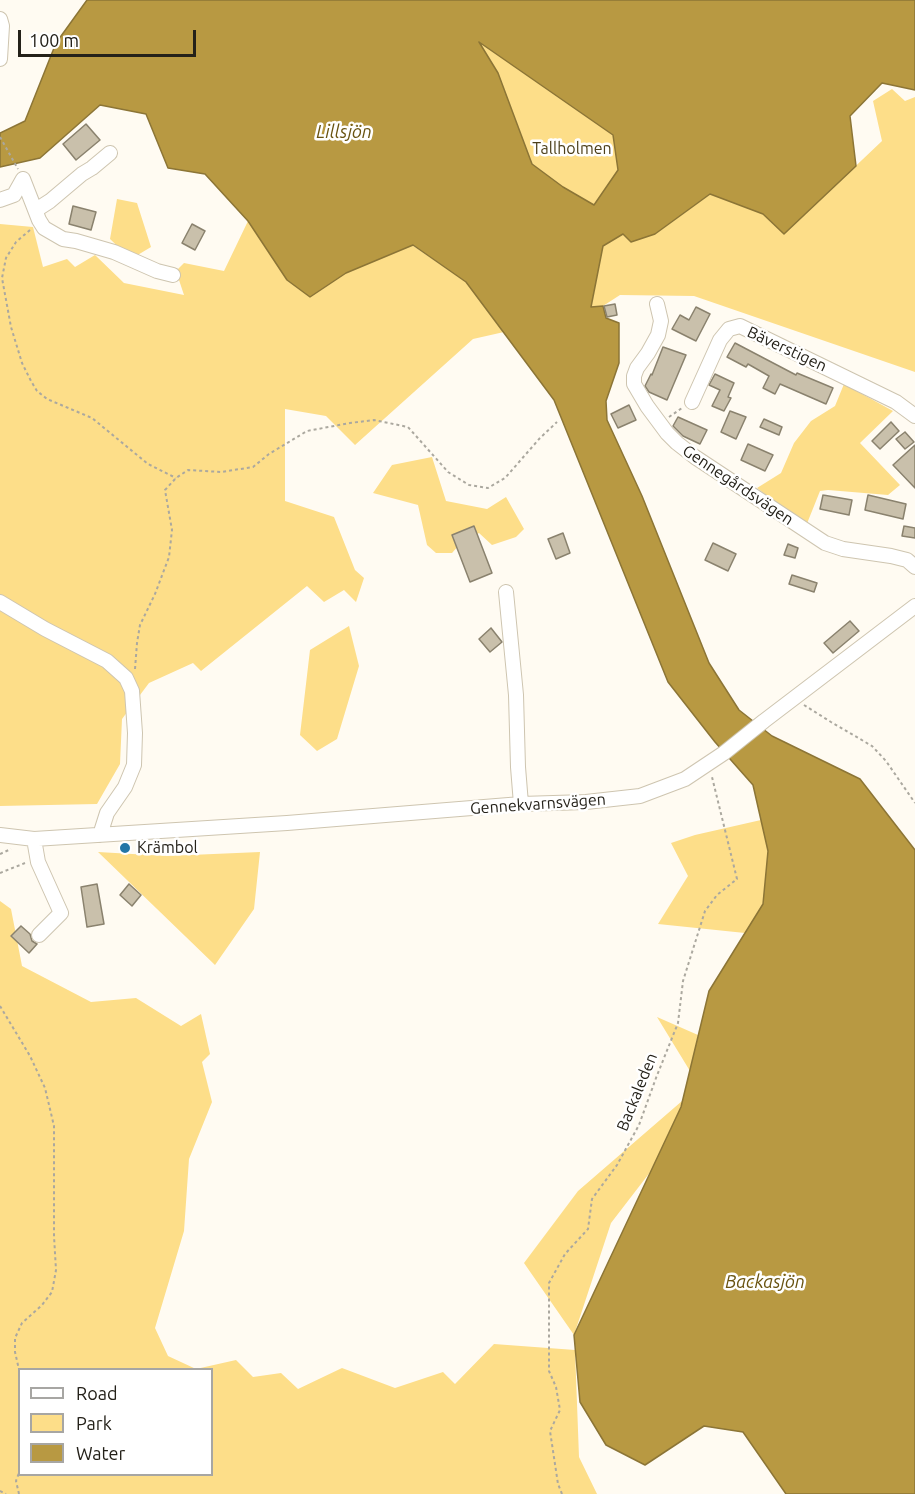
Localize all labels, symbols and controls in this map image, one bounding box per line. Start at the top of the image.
scale bar [21,18,200,56]
text: 100 m [29,30,79,50]
water label: Lillsjön [316,121,372,143]
park label: Tallholmen [532,139,612,159]
street label: Bäverstigen [744,322,830,376]
street label: Gennegårdsvägen [679,441,797,529]
street label: Gennekvarnsvägen [469,790,607,818]
place label: Krämbol [137,838,198,858]
marker: Krämbol [118,841,132,855]
street label: Backaleden [613,1050,661,1134]
water label: Backasjön [725,1271,805,1293]
legend [18,1368,213,1476]
text: Road [76,1383,118,1403]
text: Park [76,1413,112,1433]
text: Water [76,1443,125,1463]

